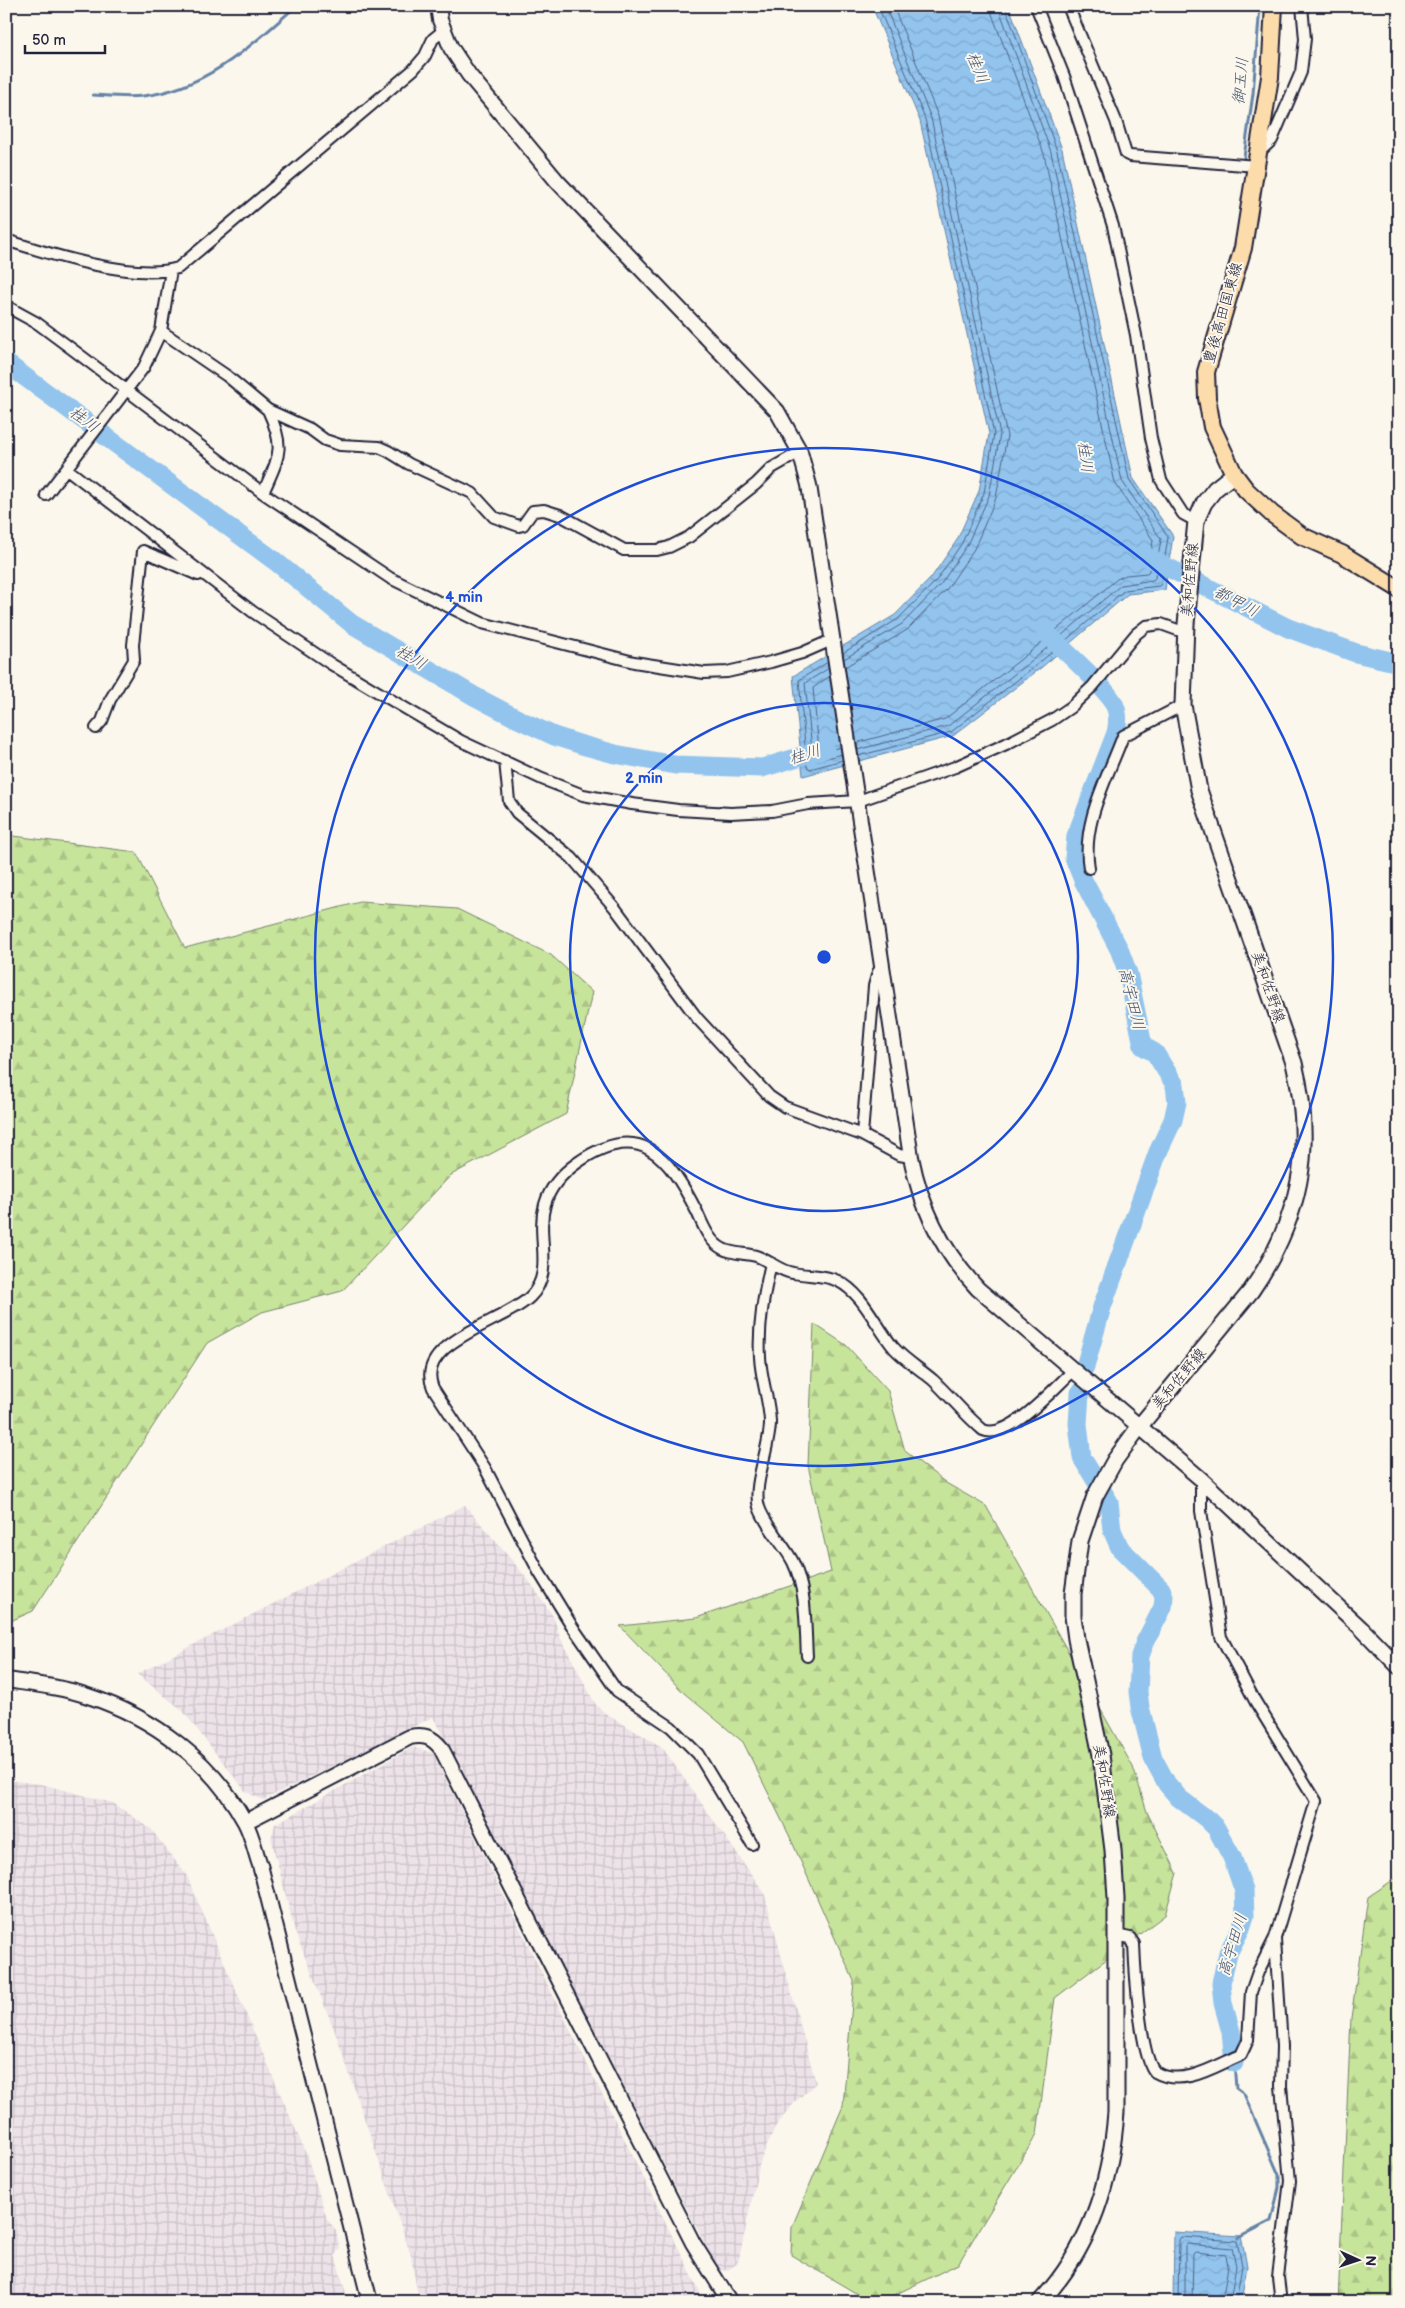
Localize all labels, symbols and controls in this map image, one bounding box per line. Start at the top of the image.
scale bar [25,22,105,54]
text: 50 m [32,31,66,50]
water label: 桂川 [962,50,992,86]
water label: 御玉川 [1229,56,1253,106]
street label: 豊後高田国東線 [1199,260,1247,366]
water label: 桂川 [65,403,103,437]
water label: 桂川 [1074,440,1096,474]
street label: 美和佐野線 [1177,542,1203,618]
water label: 都甲川 [1210,583,1262,621]
text: 4 min [445,588,483,607]
water label: 桂川 [392,642,430,674]
water label: 桂川 [787,741,823,769]
text: 2 min [625,769,663,788]
centre of rings [815,948,833,966]
street label: 美和佐野線 [1247,948,1289,1026]
water label: 高宇田川 [1114,966,1148,1032]
street label: 美和佐野線 [1148,1344,1210,1414]
street label: 美和佐野線 [1089,1742,1119,1820]
water label: 高宇田川 [1215,1912,1251,1978]
north arrow [1332,2236,1382,2286]
text: N [1362,2255,1379,2266]

